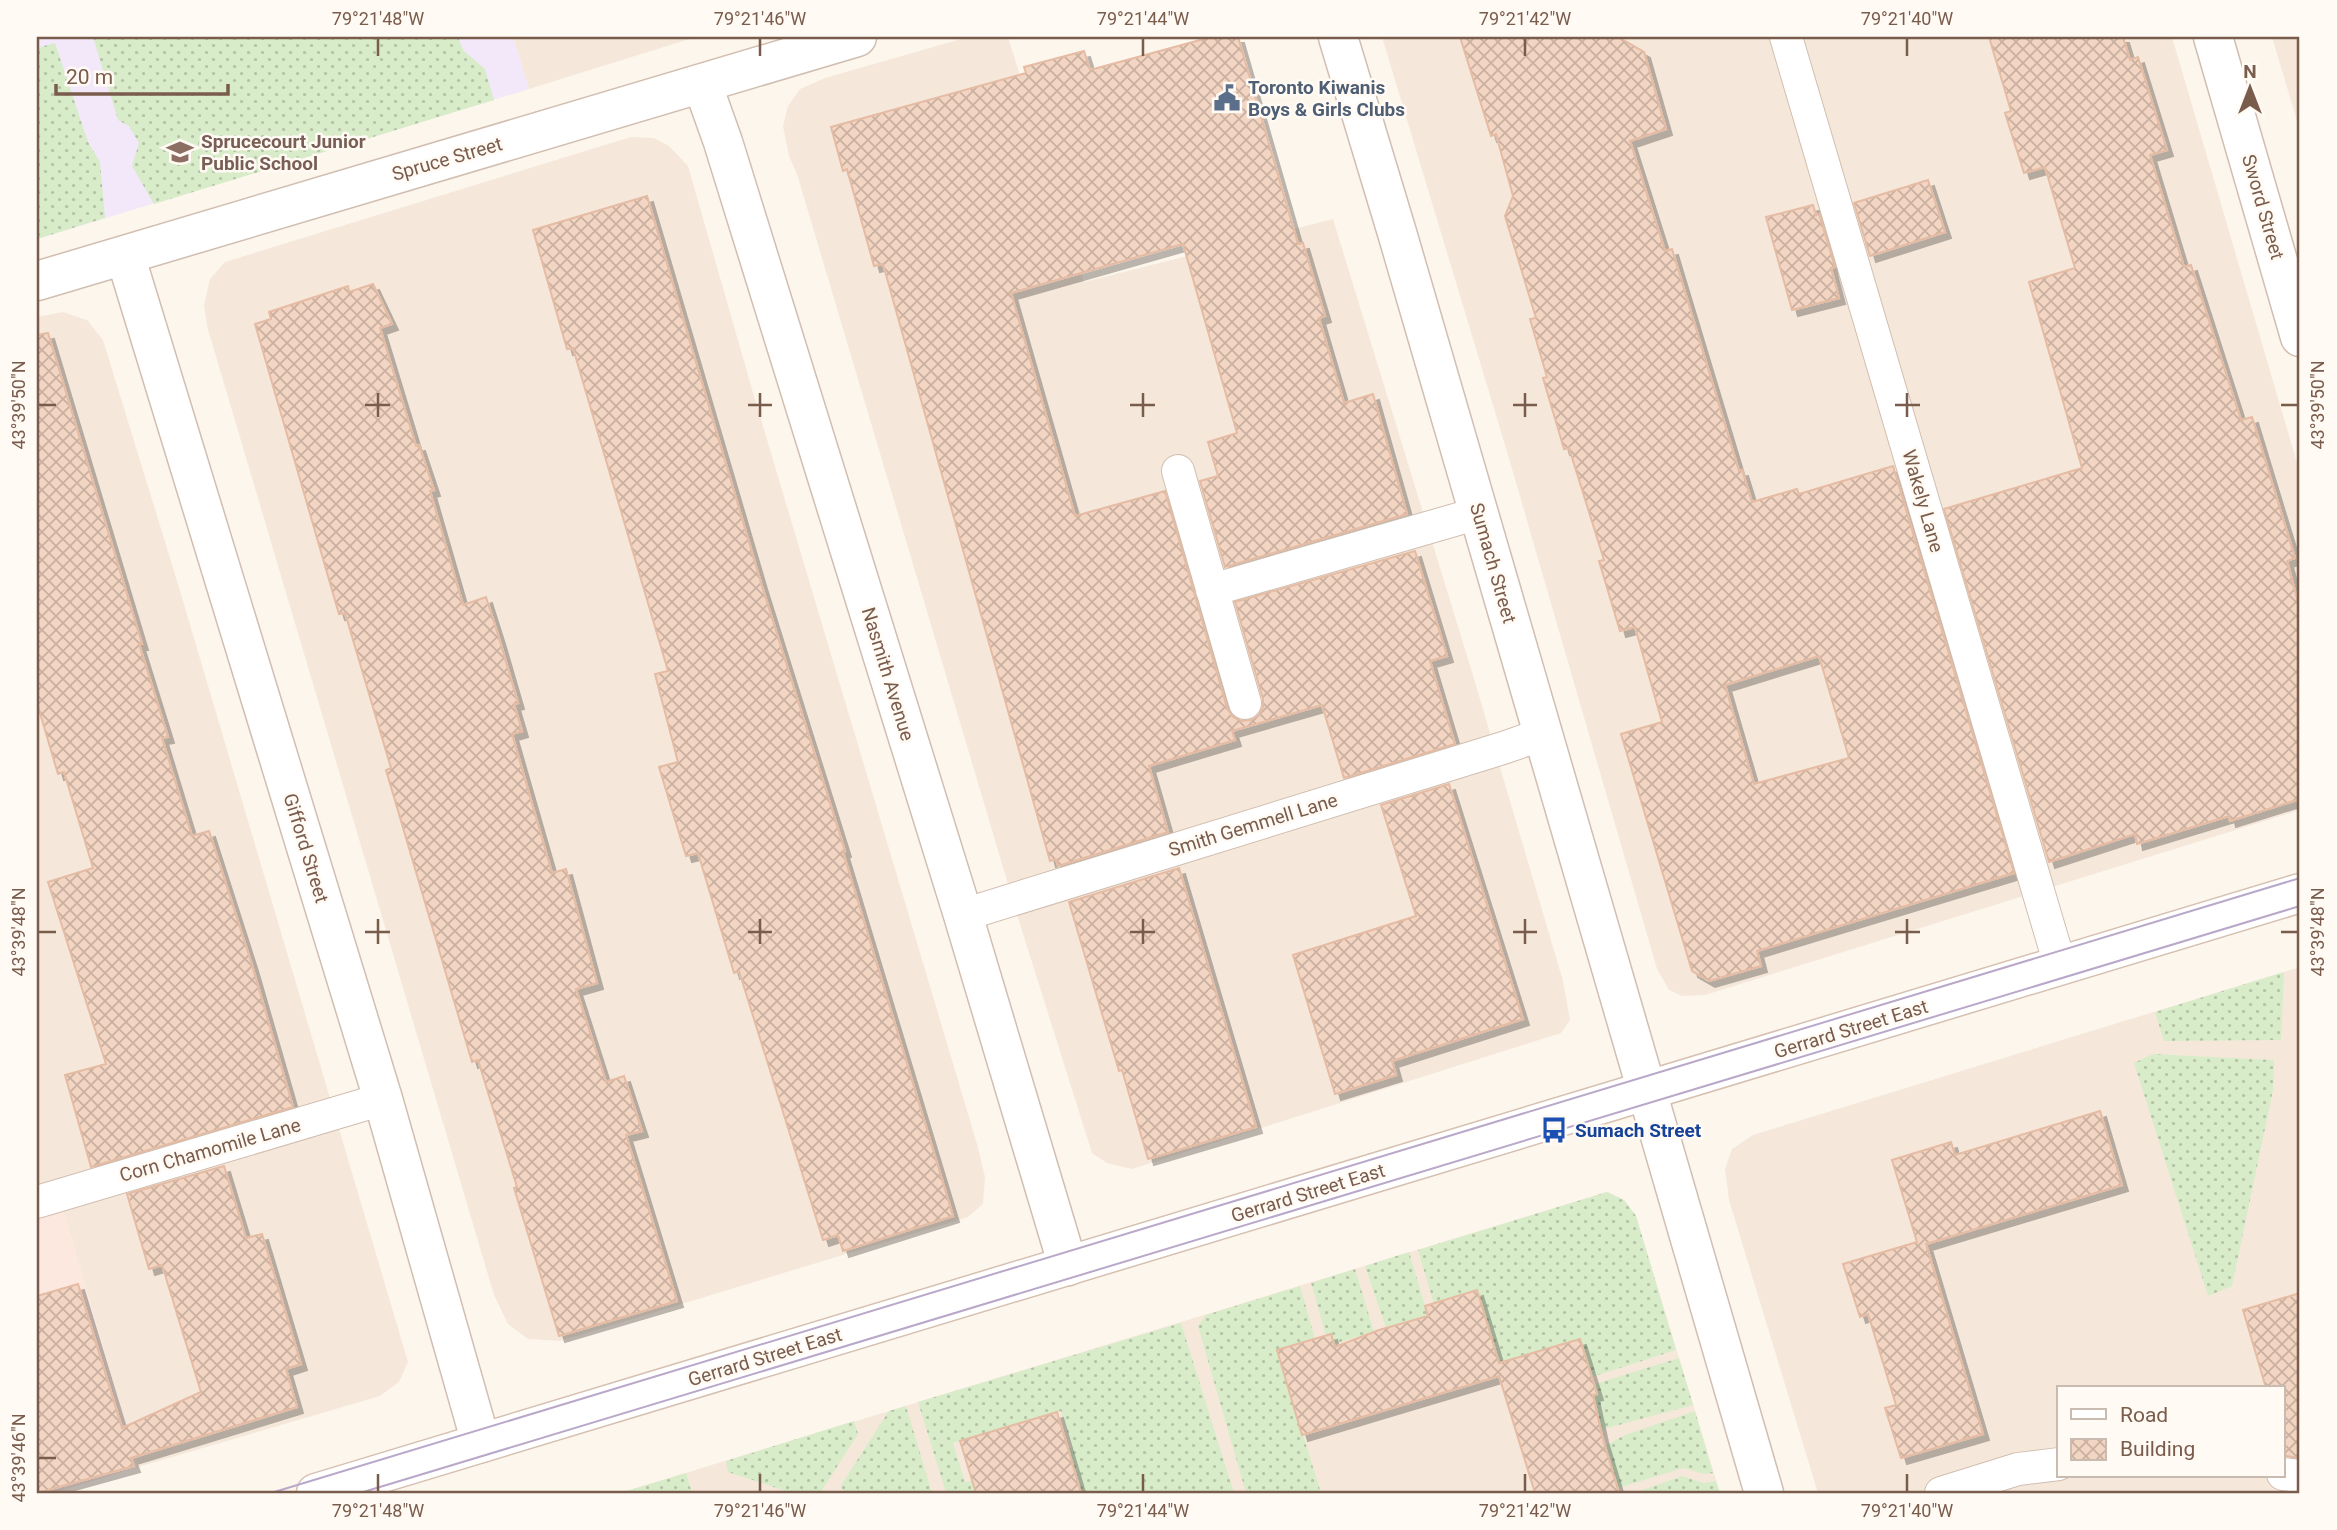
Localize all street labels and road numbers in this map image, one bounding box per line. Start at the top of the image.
street label: Spruce Street [389,132,505,186]
street label: Sword Street [2237,152,2289,262]
street label: Wakely Lane [1897,447,1949,555]
street label: Sumach Street [1465,500,1521,626]
street label: Nasmith Avenue [857,604,919,744]
street label: Smith Gemmell Lane [1166,788,1340,862]
street label: Gifford Street [278,790,334,906]
street label: Gerrard Street East [1771,995,1931,1063]
street label: Corn Chamomile Lane [117,1113,303,1187]
street label: Gerrard Street East [1228,1159,1388,1227]
street label: Gerrard Street East [685,1323,845,1391]

